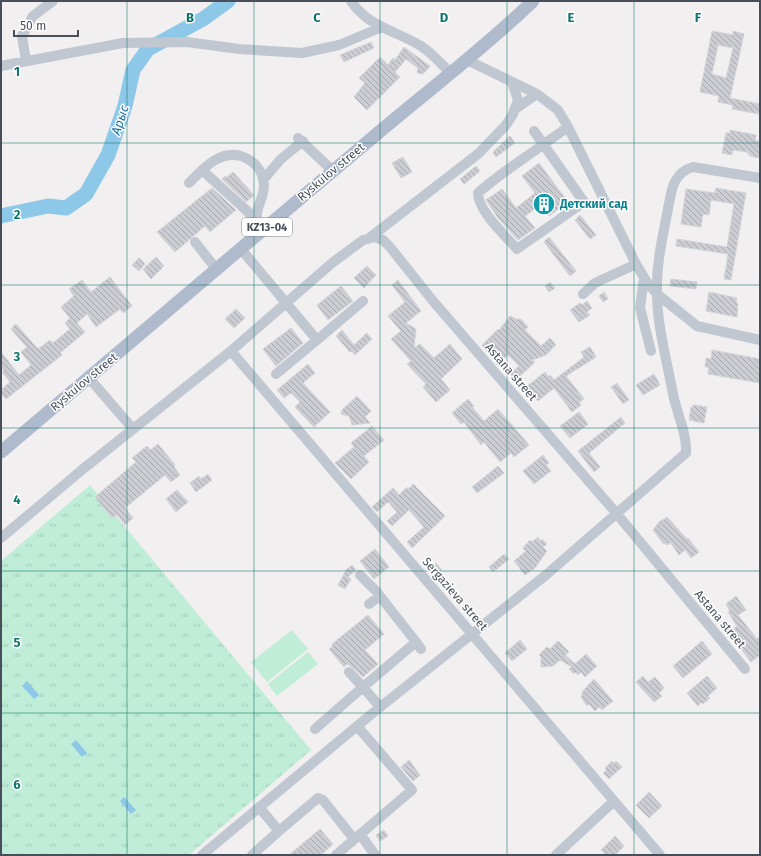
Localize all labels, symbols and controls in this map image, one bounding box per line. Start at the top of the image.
text: B [186,10,194,25]
text: C [313,10,321,25]
text: D [440,10,449,25]
text: E [568,10,575,25]
text: F [695,10,702,25]
scale bar [14,12,78,38]
text: 50 m [20,19,46,33]
text: 1 [14,64,20,79]
water label: Арыс [108,102,132,138]
street label: Ryskulov street [295,140,368,204]
building icon: Детский сад [531,191,557,217]
place label: Детский сад [559,197,628,211]
text: 2 [14,207,21,222]
road number: KZ13-04 [242,218,292,236]
street label: Astana street [482,340,540,404]
text: 3 [13,349,21,364]
street label: Ryskulov street [48,350,121,414]
text: 4 [13,492,21,507]
street label: Sergazieva street [419,555,491,634]
street label: Astana street [692,587,749,651]
text: 5 [14,635,21,650]
text: 6 [13,777,21,792]

